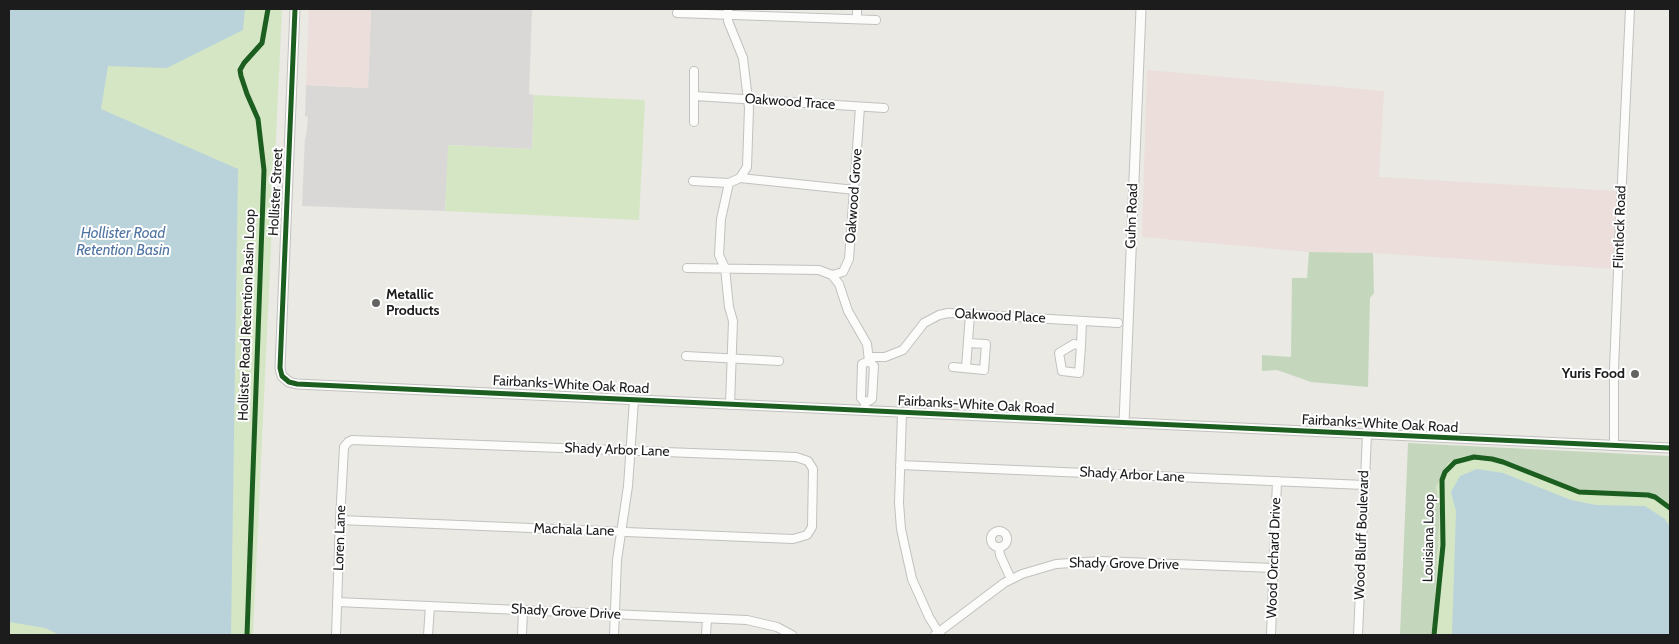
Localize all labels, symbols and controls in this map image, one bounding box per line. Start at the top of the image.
street label: Oakwood Trace [744,90,836,114]
street label: Hollister Street [265,148,287,236]
street label: Oakwood Grove [842,148,866,244]
street label: Guhn Road [1122,183,1142,249]
street label: Flintlock Road [1610,185,1630,269]
street label: Hollister Road Retention Basin Loop [235,209,259,421]
water label: Hollister Road Retention Basin [76,225,170,260]
place label: Metallic Products [386,287,440,320]
marker: Metallic Products [370,297,382,309]
street label: Oakwood Place [954,305,1046,327]
place label: Yuris Food [1562,366,1625,382]
marker: Yuris Food [1629,368,1641,380]
street label: Fairbanks-White Oak Road [492,373,650,397]
street label: Fairbanks-White Oak Road [897,393,1055,417]
street label: Fairbanks-White Oak Road [1301,412,1459,436]
street label: Shady Arbor Lane [564,440,670,460]
street label: Shady Arbor Lane [1079,464,1185,486]
street label: Wood Bluff Boulevard [1351,470,1373,600]
street label: Louisiana Loop [1420,494,1438,582]
street label: Wood Orchard Drive [1263,497,1285,619]
street label: Loren Lane [330,505,350,571]
street label: Machala Lane [533,520,615,540]
street label: Shady Grove Drive [1069,555,1179,573]
street label: Shady Grove Drive [511,601,621,623]

